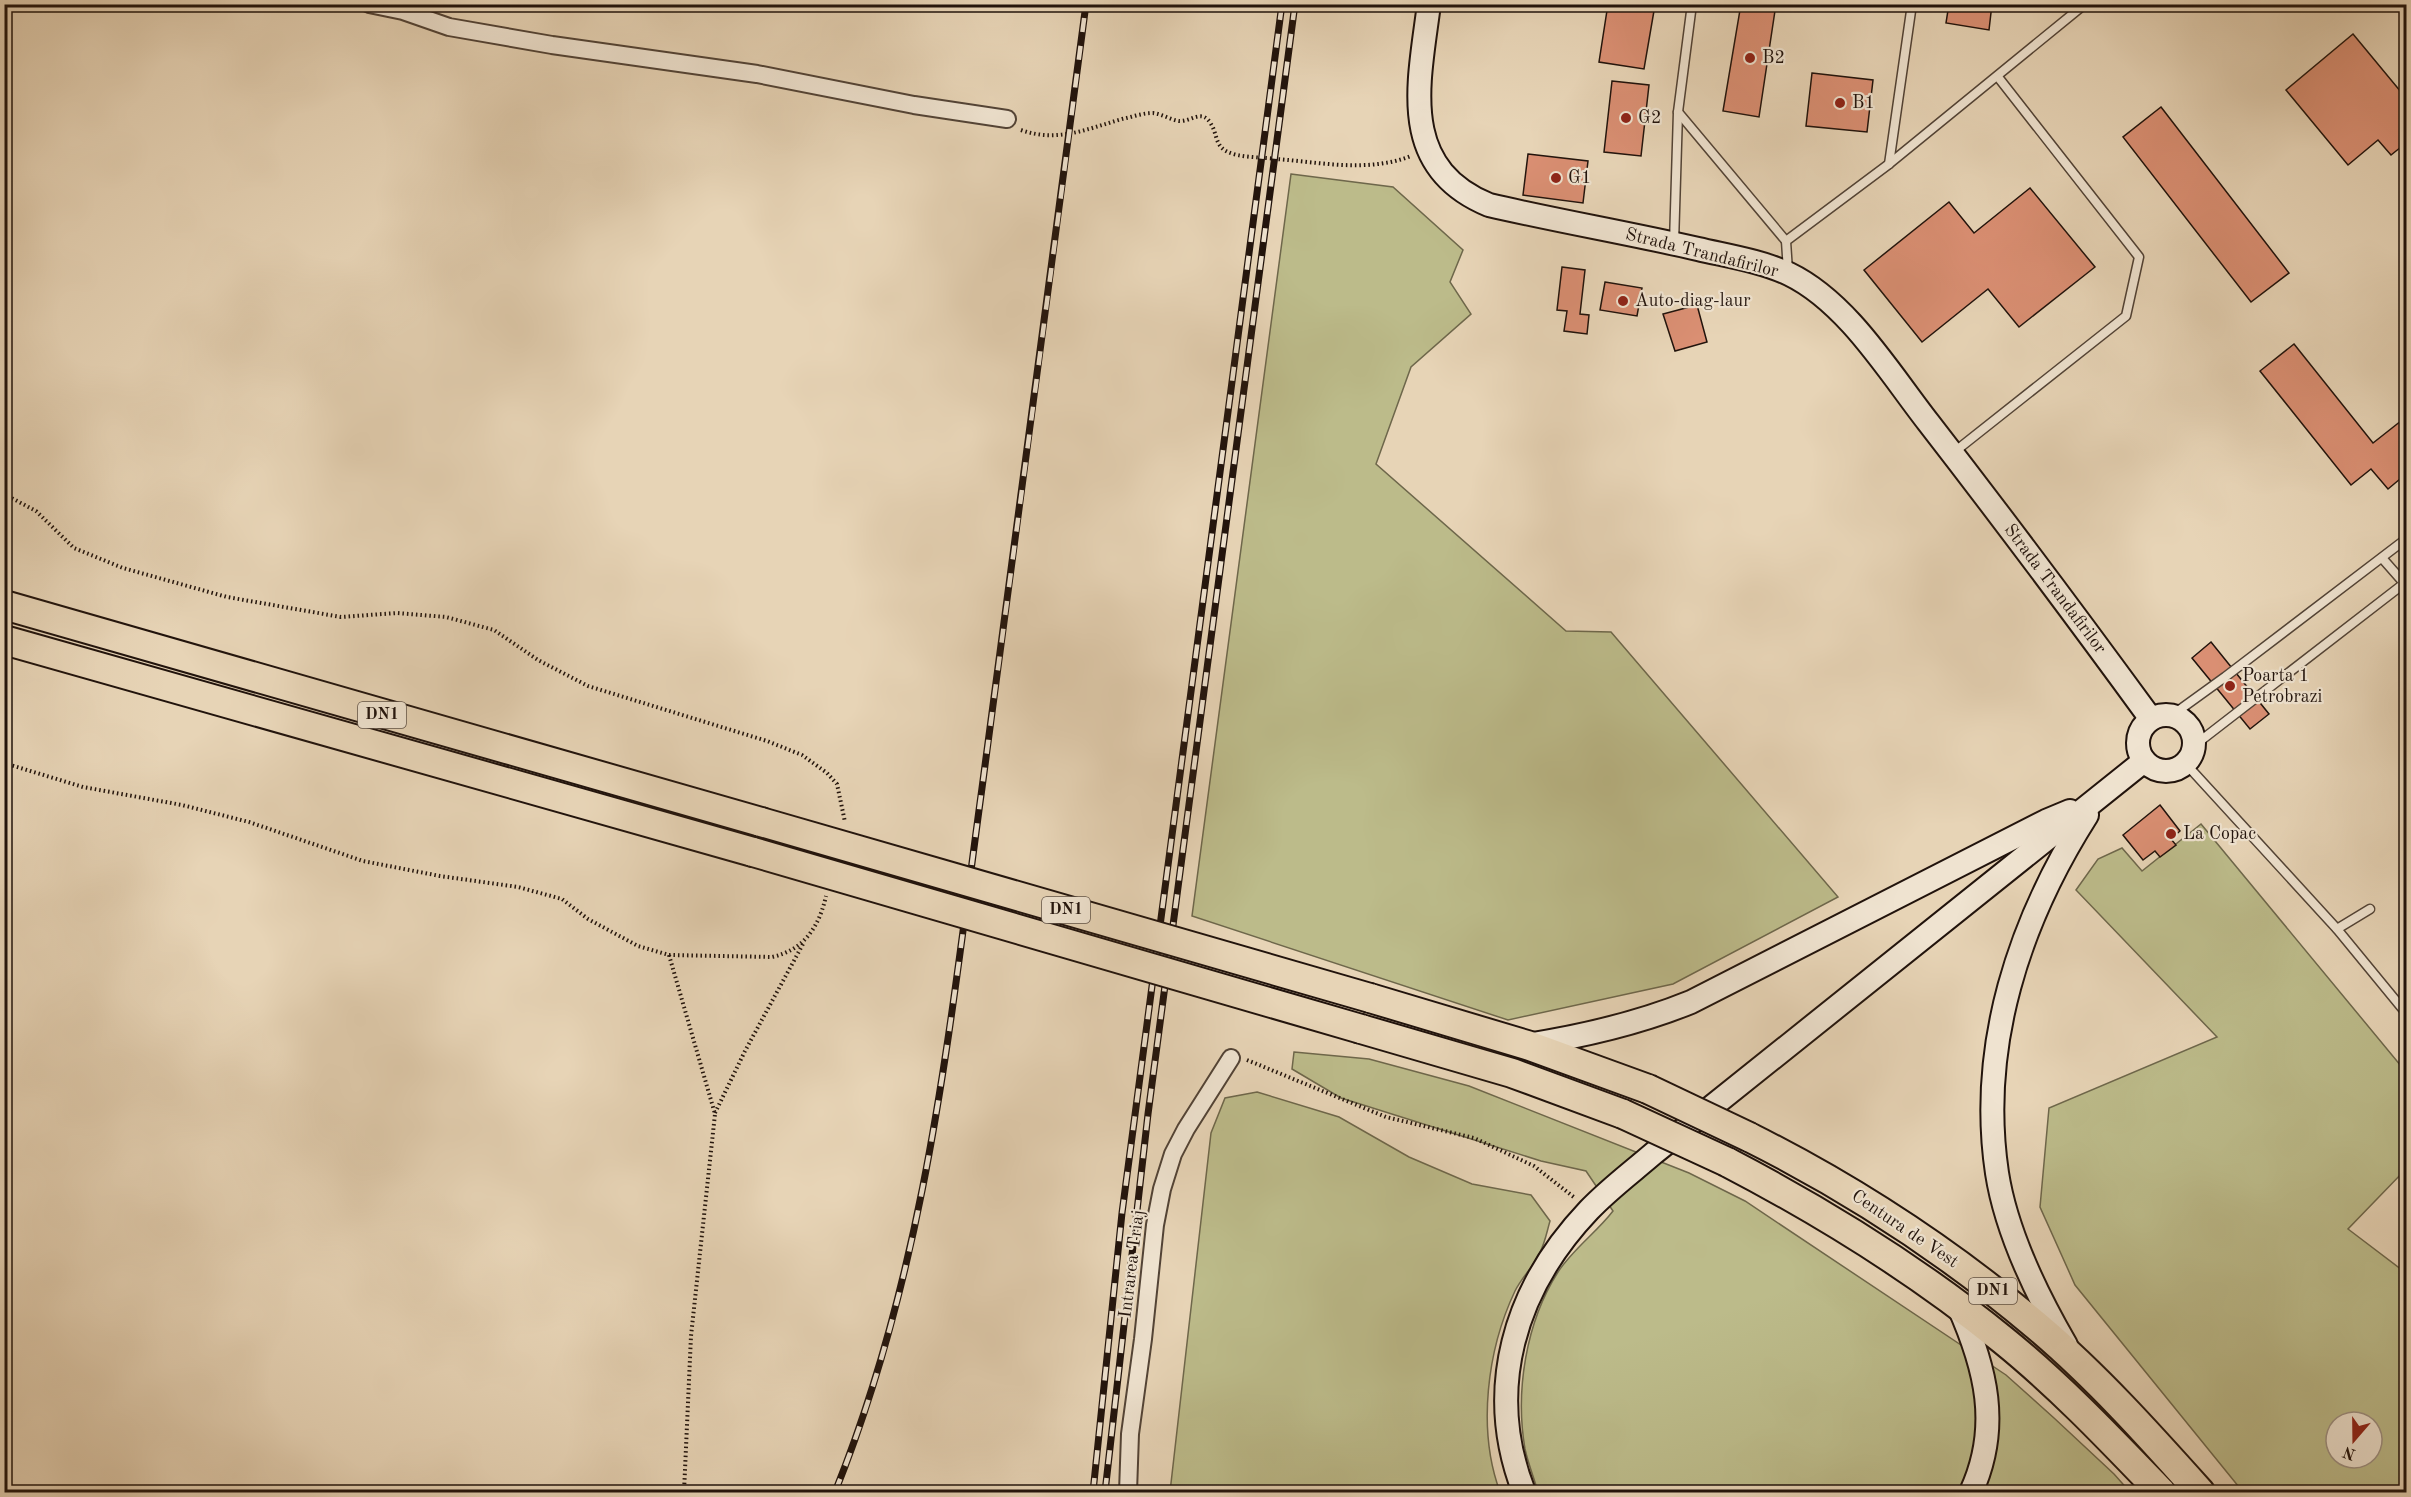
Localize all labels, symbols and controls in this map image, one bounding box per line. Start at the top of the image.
place label: B2 [1762,49,1785,67]
marker: B2 [1743,51,1757,65]
place label: B1 [1852,94,1875,112]
marker: B1 [1833,96,1847,110]
place label: G2 [1638,109,1661,127]
marker: G2 [1619,111,1633,125]
place label: G1 [1568,169,1591,187]
marker: G1 [1549,171,1563,185]
street label: Strada Trandafirilor [1624,225,1781,281]
place label: Auto-diag-laur [1635,292,1751,310]
marker: Auto-diag-laur [1616,294,1630,308]
street label: Strada Trandafirilor [2001,521,2110,658]
place label: Poarta 1 Petrobrazi [2242,667,2323,706]
marker: Poarta 1 Petrobrazi [2223,679,2237,693]
road number: DN1 [358,702,406,728]
place label: La Copac [2183,825,2256,843]
marker: La Copac [2164,827,2178,841]
road number: DN1 [1042,897,1090,923]
street label: Centura de Vest [1848,1187,1962,1271]
street label: Intrarea Triaj [1116,1209,1148,1319]
road number: DN1 [1969,1278,2017,1304]
north arrow [2324,1410,2384,1470]
text: N [2340,1442,2358,1462]

